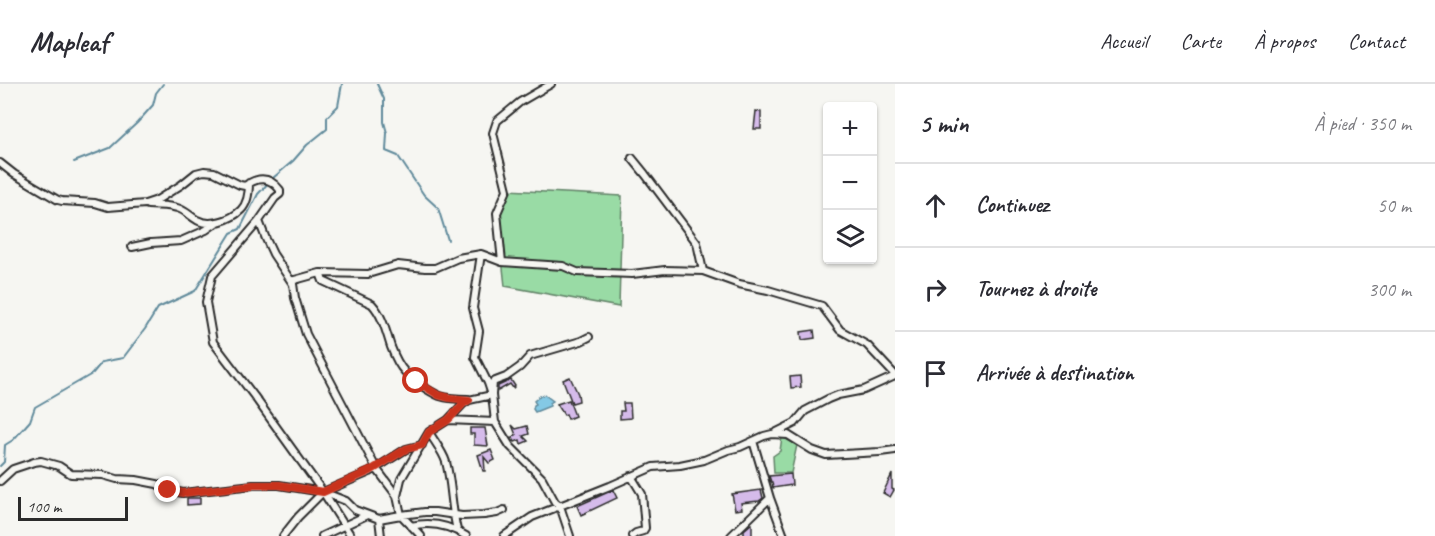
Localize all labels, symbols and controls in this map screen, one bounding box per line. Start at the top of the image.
text: Mapleaf [30,24,108,59]
text: Accueil [1100,28,1148,54]
text: Carte [1181,28,1221,54]
text: À propos [1254,28,1315,54]
text: Contact [1348,28,1405,54]
map controls [823,102,877,264]
button: + [823,102,877,156]
text: 5 min [919,107,968,140]
text: À pied · 350 m [1314,111,1411,136]
button: − [823,156,877,210]
icon: ahead [919,189,952,222]
text: Continuez [976,191,1049,219]
text: 50 m [1377,193,1411,218]
button: layers [823,210,877,264]
icon: right [919,273,952,306]
text: Tournez à droite [976,275,1096,303]
text: 300 m [1368,277,1411,302]
icon: arrive [919,357,952,390]
text: Arrivée à destination [976,359,1134,387]
route start [402,367,428,393]
route end [154,476,180,502]
scale bar [18,494,128,522]
text: 100 m [27,497,61,517]

